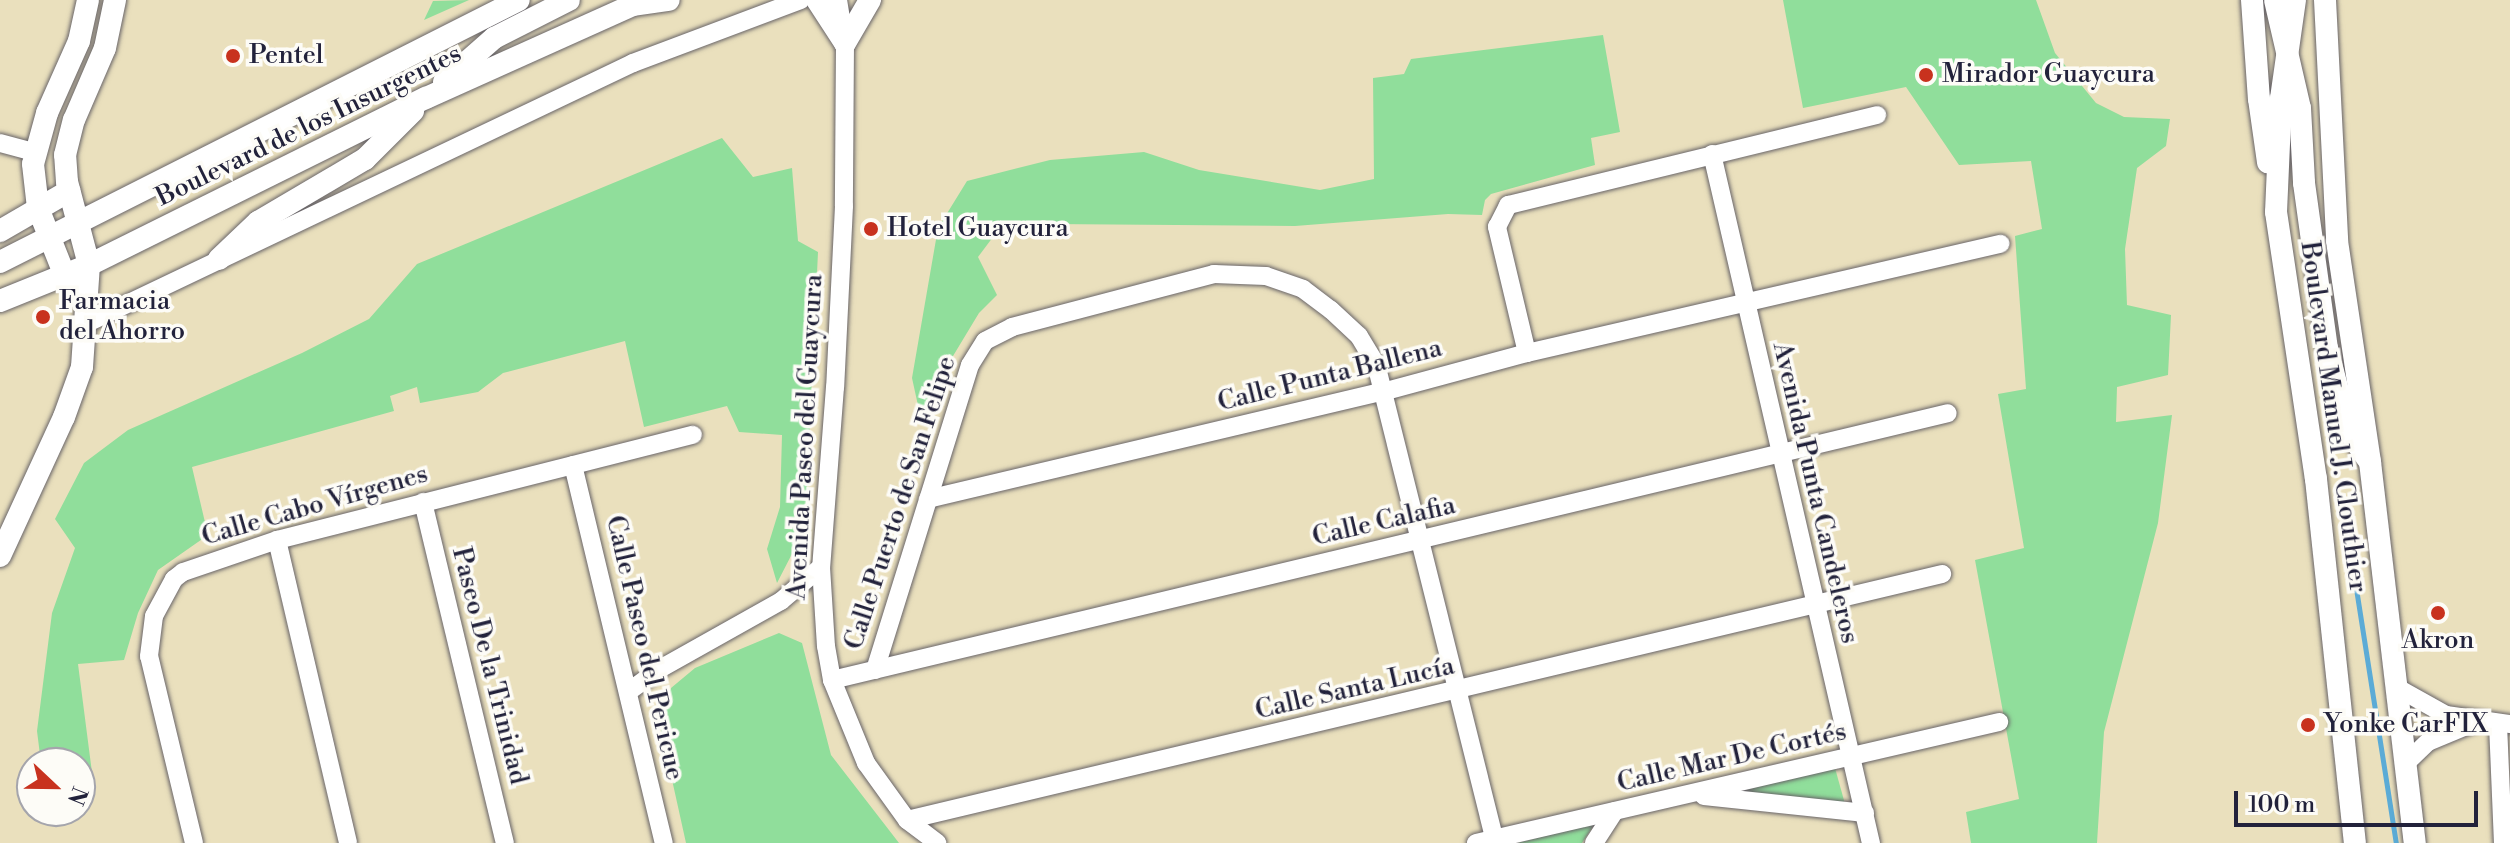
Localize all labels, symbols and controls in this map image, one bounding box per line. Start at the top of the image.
street label: Boulevard de los Insurgentes [151,38,467,214]
place label: Pentel [249,40,324,72]
marker: Pentel [224,47,242,65]
place label: Mirador Guaycura [1942,59,2155,91]
marker: Mirador Guaycura [1917,66,1935,84]
place label: Hotel Guaycura [887,213,1069,245]
marker: Hotel Guaycura [862,220,880,238]
street label: Boulevard Manuel J. Clouthier [2293,240,2373,594]
street label: Avenida Paseo del Guaycura [782,274,830,600]
place label: Farmacia del Ahorro [59,286,185,348]
marker: Farmacia del Ahorro [34,308,52,326]
street label: Calle Punta Ballena [1215,333,1445,419]
street label: Avenida Punta Candeleros [1765,339,1865,647]
street label: Calle Puerto de San Felipe [839,352,963,654]
street label: Calle Cabo Vírgenes [198,459,432,553]
street label: Calle Calafia [1309,490,1459,554]
street label: Calle Paseo del Pericue [598,513,690,783]
street label: Paseo De la Trinidad [444,544,534,788]
marker: Akron [2429,604,2447,622]
place label: Akron [2402,625,2474,657]
street label: Calle Santa Lucía [1252,651,1458,727]
place label: Yonke CarFIX [2324,709,2488,741]
street label: Calle Mar De Cortés [1614,716,1850,800]
marker: Yonke CarFIX [2299,716,2317,734]
north arrow [16,747,96,827]
scale bar [2238,775,2482,825]
text: N [61,782,93,809]
text: 100 m [2248,790,2315,820]

